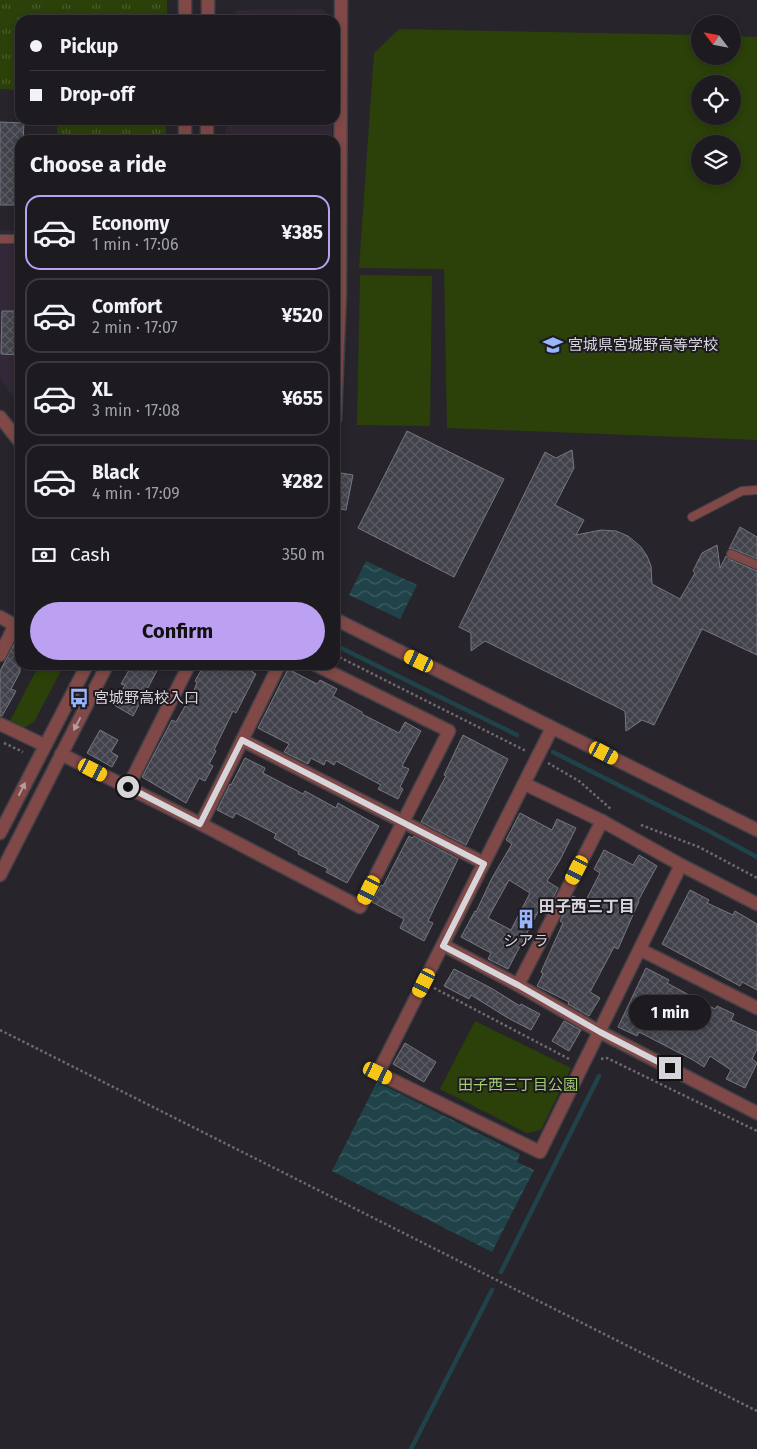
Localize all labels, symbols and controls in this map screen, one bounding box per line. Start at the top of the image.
north arrow [691,15,741,65]
map controls [691,15,741,185]
text: Pickup [60,35,118,58]
button: locate [691,75,741,125]
text: Drop-off [60,83,134,106]
button: layers [691,135,741,185]
text: Choose a ride [30,151,166,178]
icon: car [32,210,77,255]
text: Economy [92,212,169,235]
text: ¥385 [281,221,323,244]
text: 1 min · 17:06 [92,235,178,254]
icon: car [32,293,77,338]
text: Comfort [92,295,162,318]
text: ¥520 [282,304,323,327]
text: 2 min · 17:07 [92,318,178,337]
school or university icon: 宮城県宮城野高等学校 [542,334,564,356]
place label: 宮城県宮城野高等学校 [568,336,718,354]
icon: car [32,376,77,421]
text: XL [92,378,113,401]
text: ¥655 [282,387,323,410]
text: 3 min · 17:08 [92,401,180,420]
icon: car [32,459,77,504]
text: Black [92,461,139,484]
text: ¥282 [282,470,323,493]
text: 4 min · 17:09 [92,484,180,503]
icon: cash [30,541,58,569]
text: Cash [70,543,111,566]
text: 350 m [282,545,325,564]
button: Confirm [30,602,325,660]
car [402,648,435,674]
bus stop icon: 宮城野高校入口 [68,687,90,709]
place label: 宮城野高校入口 [94,689,199,707]
one-way arrow [73,716,81,731]
car [587,740,620,766]
car [76,757,109,783]
route start [117,776,139,798]
one-way arrow [18,782,26,796]
car [563,853,590,887]
car [355,873,382,907]
district label: 田子西三丁目 [539,897,635,916]
building icon: シアラ [515,908,537,930]
place label: シアラ [503,932,549,950]
car [410,966,437,1000]
callout: 1 min [629,996,711,1030]
text: 1 min [651,1003,689,1022]
route end [659,1057,681,1079]
car [361,1060,394,1086]
park label: 田子西三丁目公園 [458,1076,578,1094]

